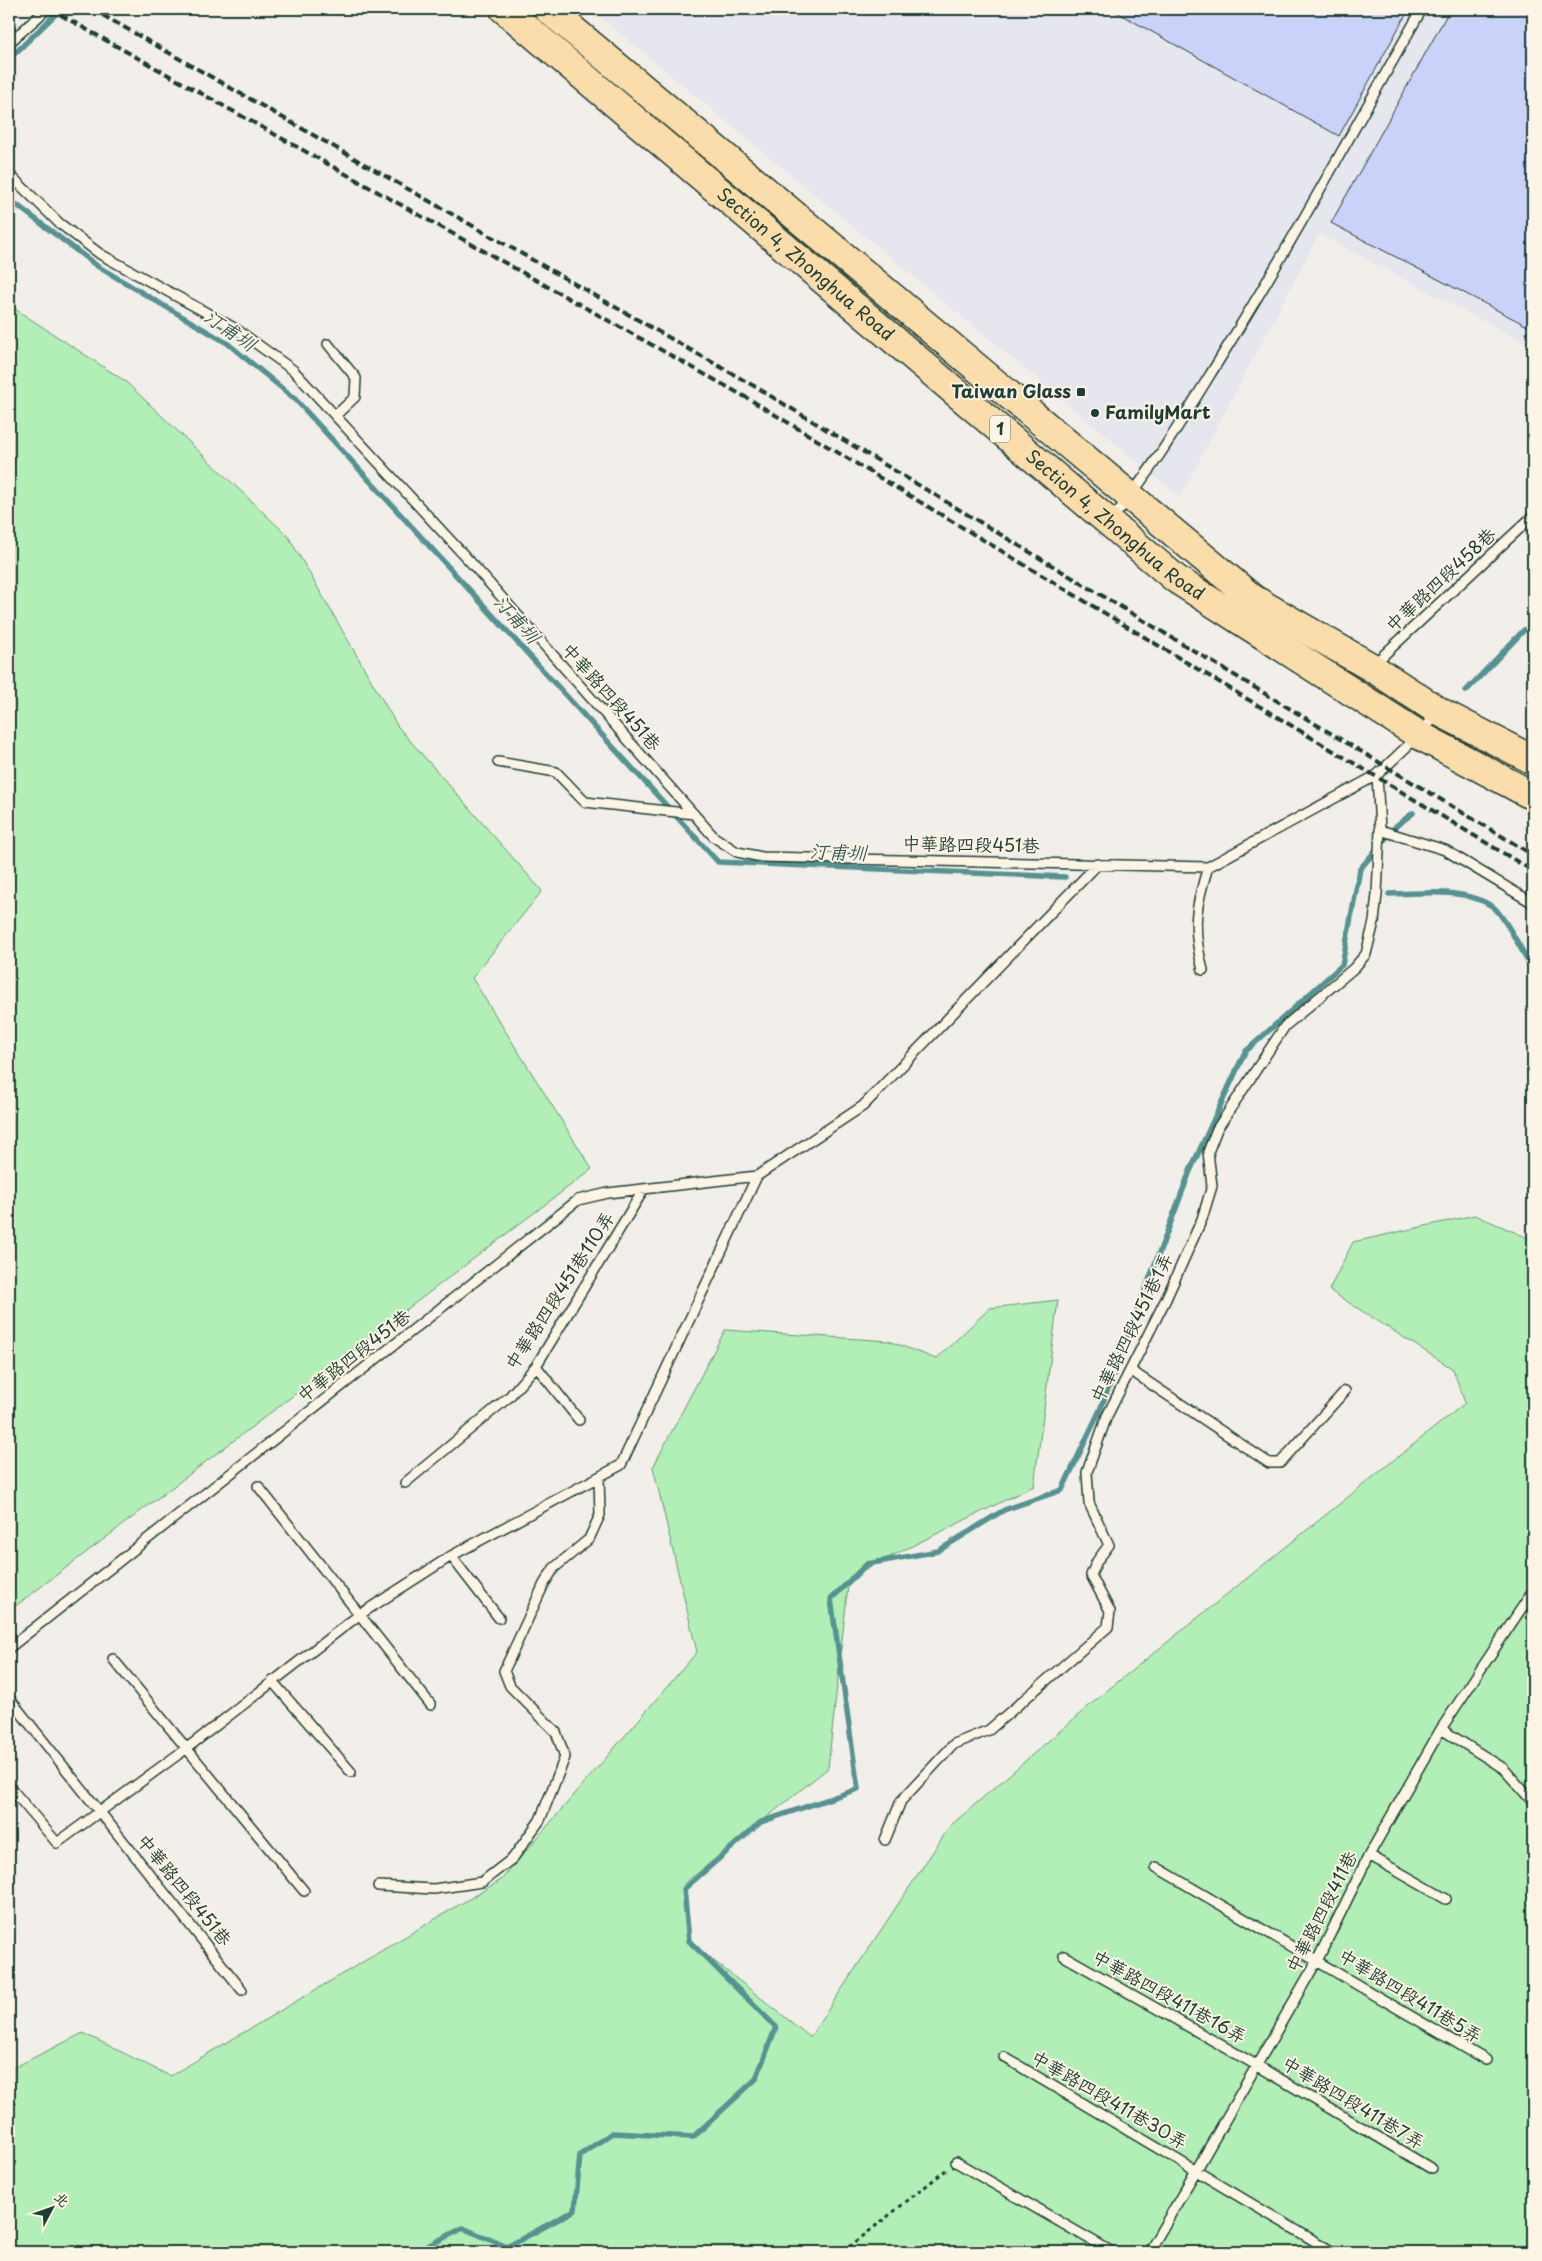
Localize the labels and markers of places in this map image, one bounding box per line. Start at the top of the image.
place label: Taiwan Glass [951,377,1071,404]
marker: Taiwan Glass [1075,386,1087,398]
place label: FamilyMart [1105,398,1211,425]
marker: FamilyMart [1089,407,1101,419]

